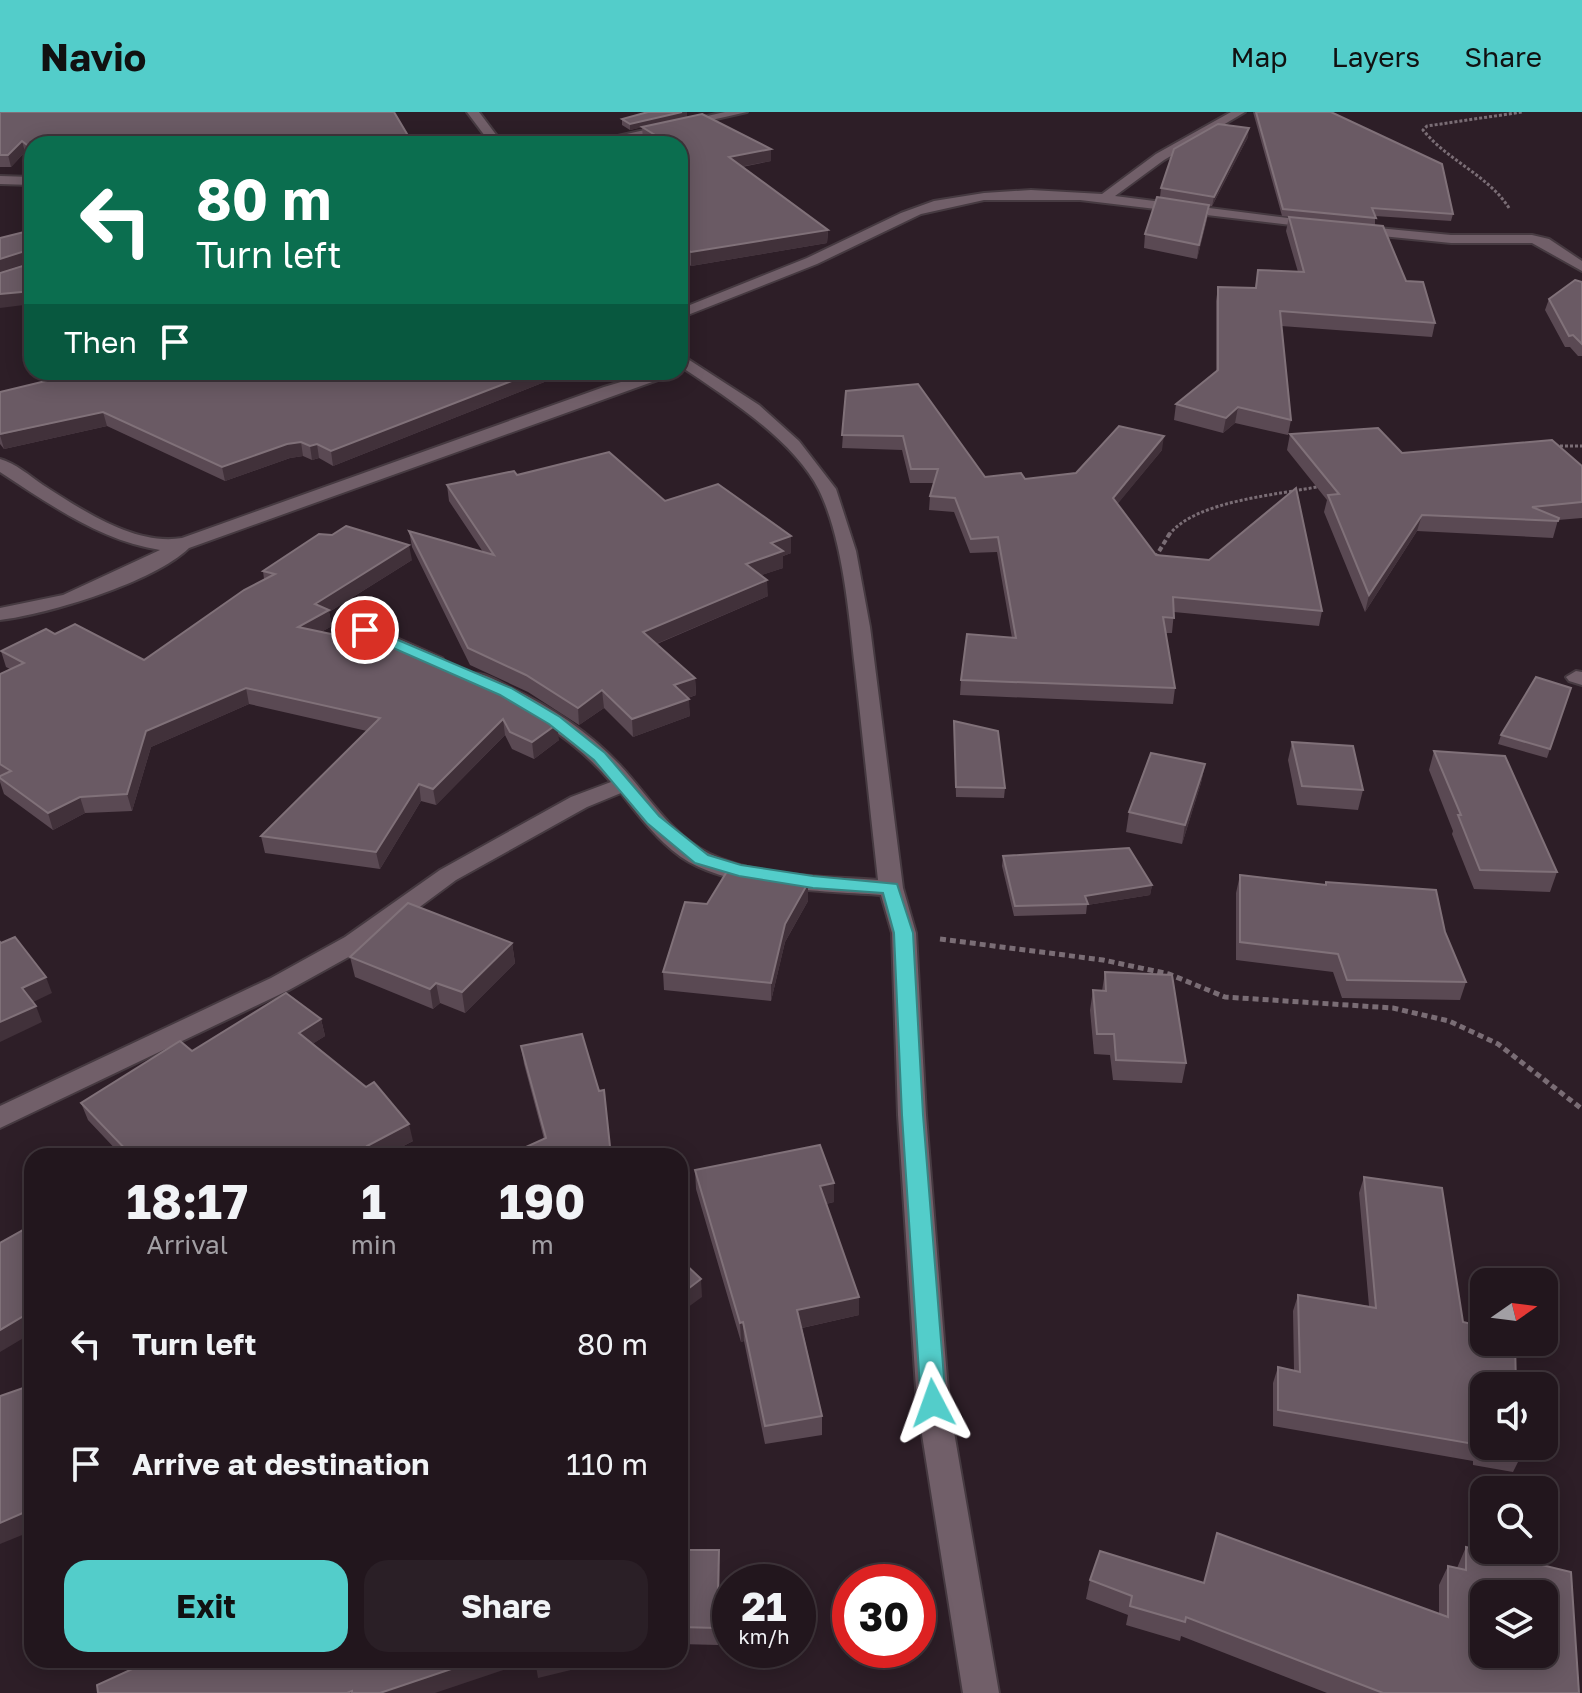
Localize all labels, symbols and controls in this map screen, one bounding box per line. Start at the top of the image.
text: Navio [40,34,146,79]
text: Map [1230,40,1288,73]
text: Layers [1332,40,1420,73]
text: Share [1464,40,1542,73]
text: 80 m [196,165,331,232]
icon: left [64,168,168,272]
text: Turn left [196,233,342,276]
icon: arrive [153,320,197,364]
text: Then [64,324,137,360]
pin [331,596,399,664]
icon: arrive [343,608,387,652]
text: 18:17 [126,1172,248,1230]
text: 1 [361,1172,386,1230]
text: 190 [499,1172,586,1230]
text: Arrival [147,1229,228,1260]
text: min [351,1229,397,1260]
text: m [531,1229,554,1260]
north arrow [1470,1268,1558,1356]
map controls [1470,1268,1558,1668]
icon: left [64,1322,108,1366]
text: Turn left [132,1326,257,1362]
text: 80 m [577,1326,648,1362]
position arrow [891,1361,975,1445]
button: sound [1470,1372,1558,1460]
icon: arrive [64,1442,108,1486]
text: Arrive at destination [132,1446,429,1482]
text: 110 m [566,1446,648,1482]
button: search [1470,1476,1558,1564]
button: Exit [64,1560,348,1652]
button: Share [364,1560,648,1652]
speed limit sign: 30 [832,1564,936,1668]
button: layers [1470,1580,1558,1668]
text: 21 [742,1582,787,1630]
text: km/h [739,1624,789,1648]

